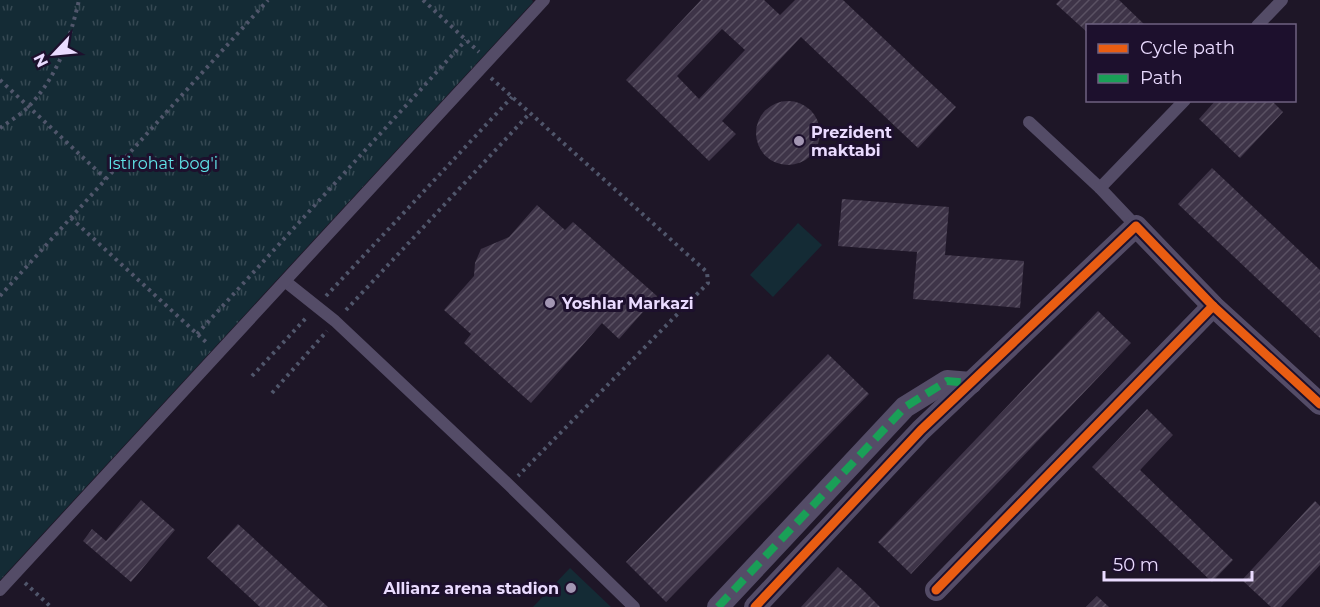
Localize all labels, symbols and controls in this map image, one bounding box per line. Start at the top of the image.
north arrow [24,24,84,84]
legend [1086,24,1296,102]
text: Cycle path [1140,37,1235,59]
text: N [30,50,52,70]
text: Path [1140,67,1183,89]
place label: Prezident maktabi [811,123,892,160]
marker: Prezident maktabi [792,134,806,148]
park label: Istirohat bog'i [108,154,218,173]
place label: Yoshlar Markazi [561,294,694,313]
marker: Yoshlar Markazi [543,296,557,310]
scale bar [1104,544,1252,582]
text: 50 m [1113,554,1159,576]
place label: Allianz arena stadion [382,579,559,598]
marker: Allianz arena stadion [564,581,578,595]

